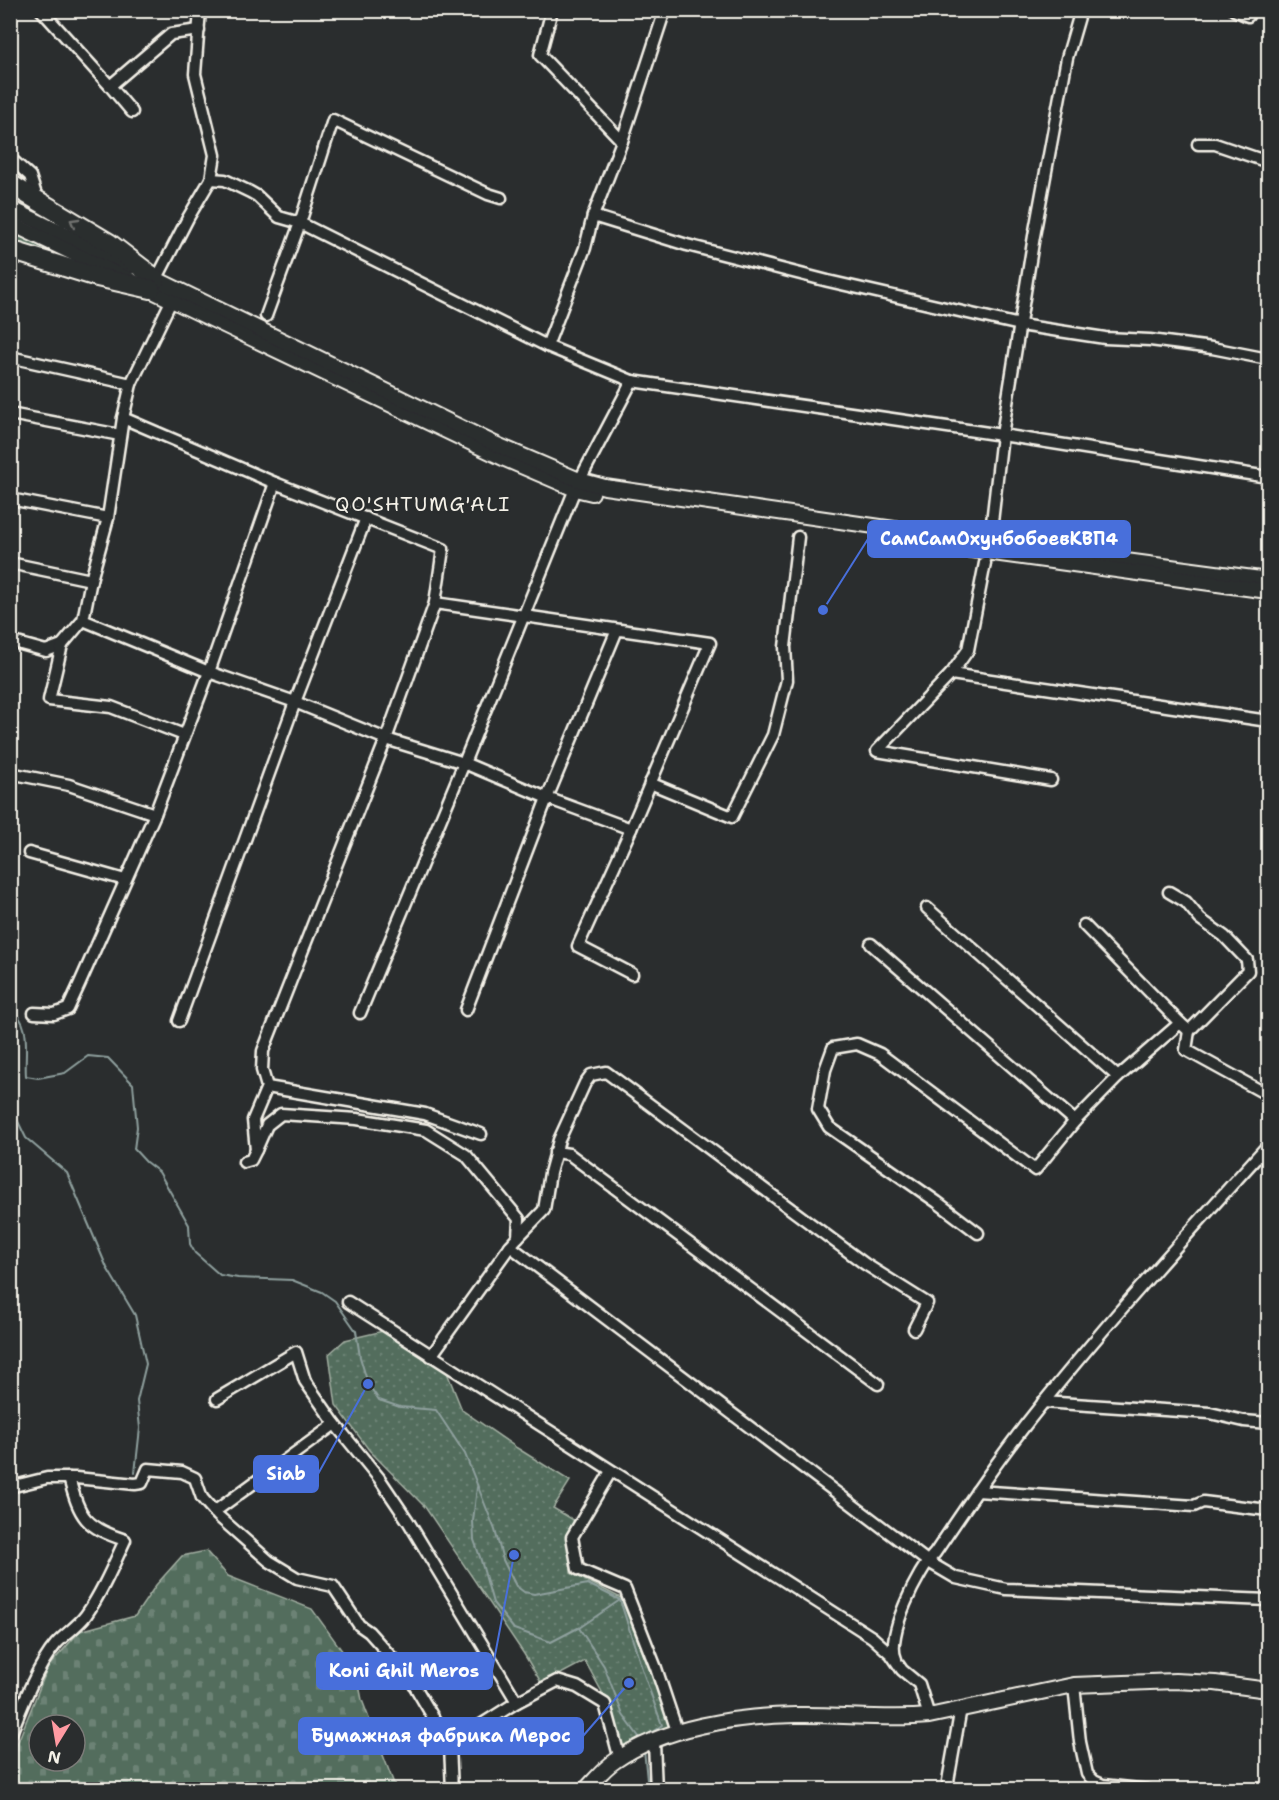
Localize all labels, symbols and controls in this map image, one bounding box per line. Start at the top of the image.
one-way arrow [70,218,80,230]
district label: QO'SHTUMG'ALI [335,491,511,517]
callout: СамСамОхунбобоевКВП4 [868,521,1130,557]
text: СамСамОхунбобоевКВП4 [880,527,1118,551]
callout: Siab [254,1456,318,1492]
text: Siab [266,1462,306,1486]
callout: Koni Ghil Meros [317,1653,492,1689]
text: Koni Ghil Meros [329,1659,479,1683]
north arrow [27,1713,87,1773]
callout: Бумажная фабрика Мерос [299,1718,583,1754]
text: Бумажная фабрика Мерос [311,1724,571,1748]
text: N [46,1746,62,1769]

